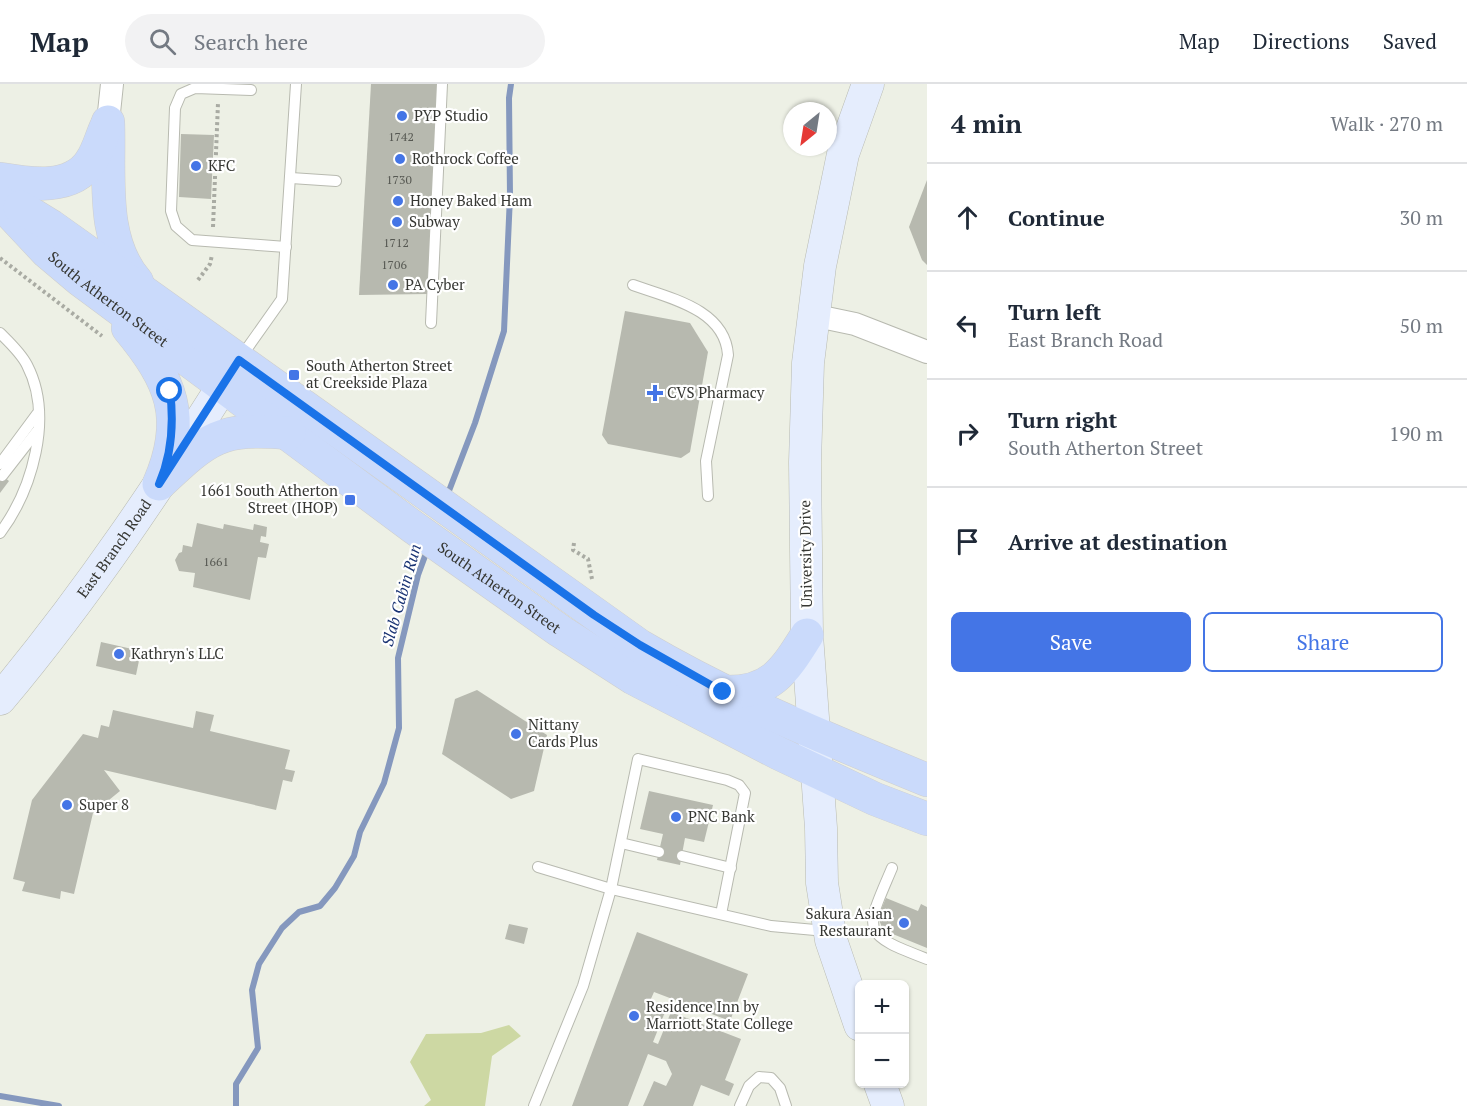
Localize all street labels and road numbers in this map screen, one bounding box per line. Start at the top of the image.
street label: South Atherton Street [44,246,173,351]
street label: East Branch Road [72,495,155,601]
street label: University Drive [794,500,816,608]
street label: South Atherton Street [434,537,566,638]

